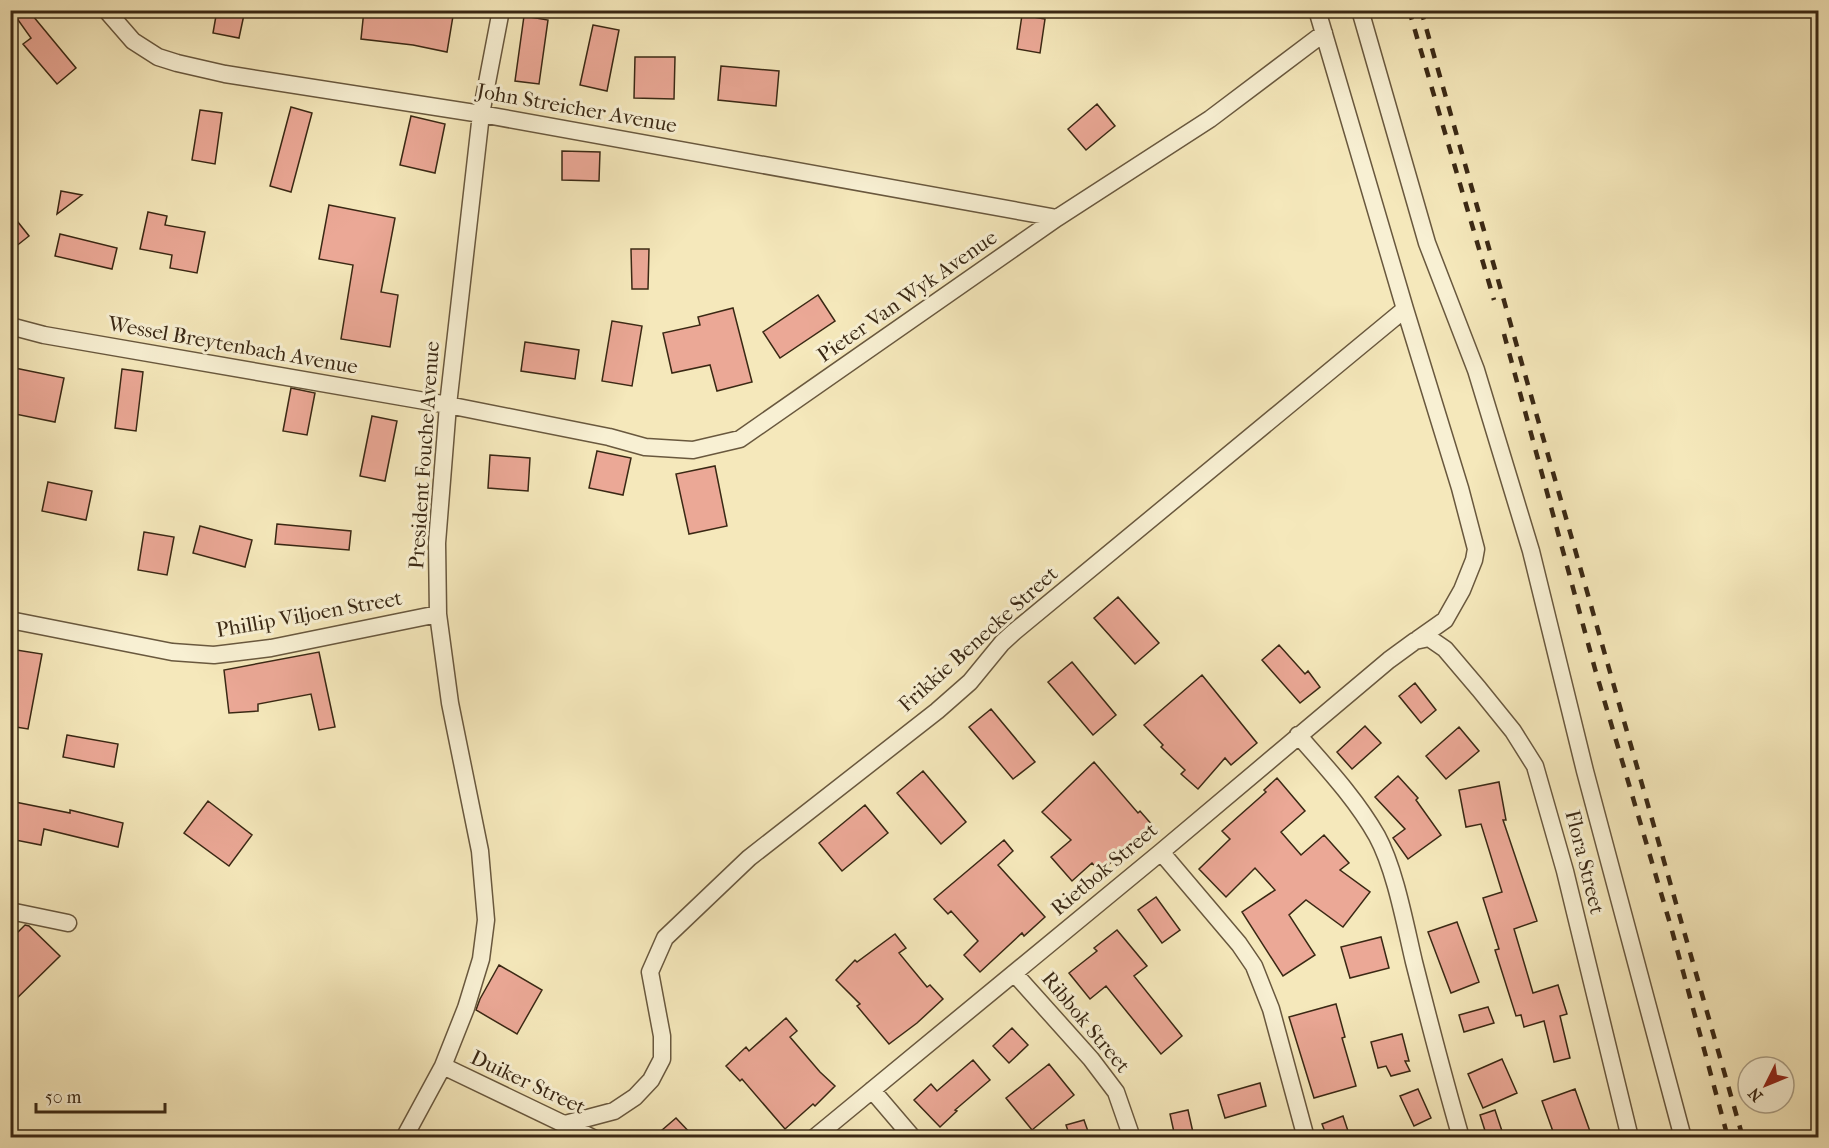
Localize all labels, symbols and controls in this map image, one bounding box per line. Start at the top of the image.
street label: John Streicher Avenue [473,78,679,137]
street label: Pieter Van Wyk Avenue [813,225,1001,367]
street label: Wessel Breytenbach Avenue [105,311,360,379]
street label: President Fouche Avenue [404,340,444,570]
street label: Frikkie Benecke Street [894,561,1063,717]
street label: Phillip Viljoen Street [214,586,404,642]
street label: Flora Street [1561,808,1610,917]
street label: Rietbok Street [1046,817,1162,920]
street label: Ribbok Street [1037,967,1136,1078]
street label: Duiker Street [467,1045,590,1119]
north arrow [1736,1055,1796,1115]
scale bar [36,1076,165,1114]
text: N [1744,1083,1766,1106]
text: 50 m [45,1087,82,1108]

